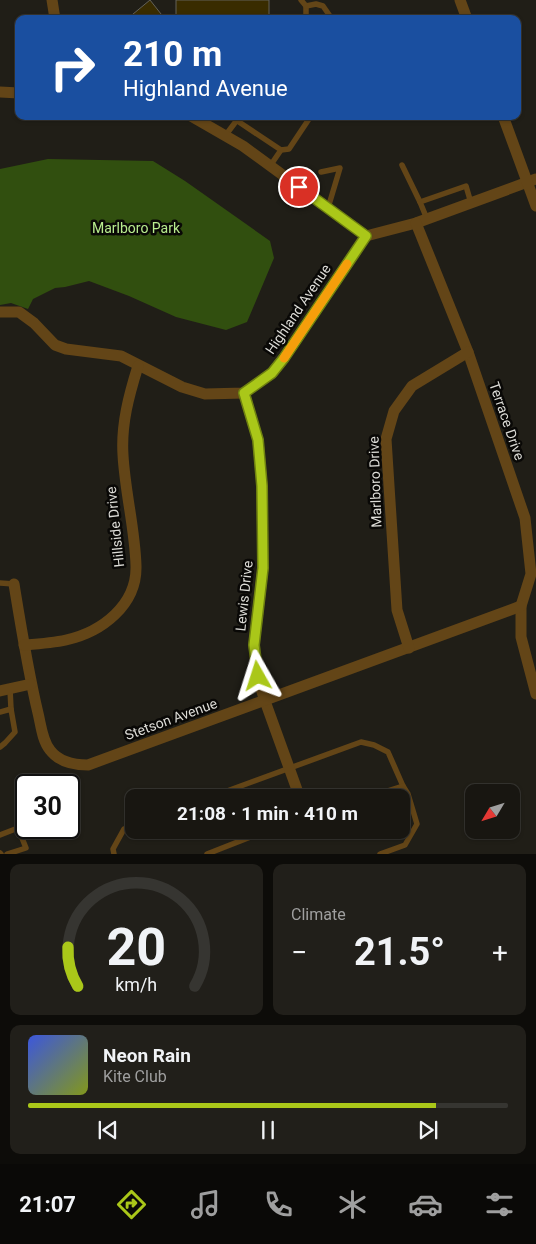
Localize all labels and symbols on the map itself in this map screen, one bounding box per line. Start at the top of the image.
pin [278,166,320,208]
park label: Marlboro Park [92,220,181,236]
street label: Highland Avenue [262,261,334,357]
street label: Terrace Drive [486,380,528,462]
street label: Marlboro Drive [365,436,385,528]
street label: Hillside Drive [103,486,127,568]
street label: Lewis Drive [232,560,256,632]
position arrow [231,649,283,701]
street label: Stetson Avenue [123,695,219,743]
speed limit sign: 30 [15,774,80,839]
north arrow [465,784,520,839]

